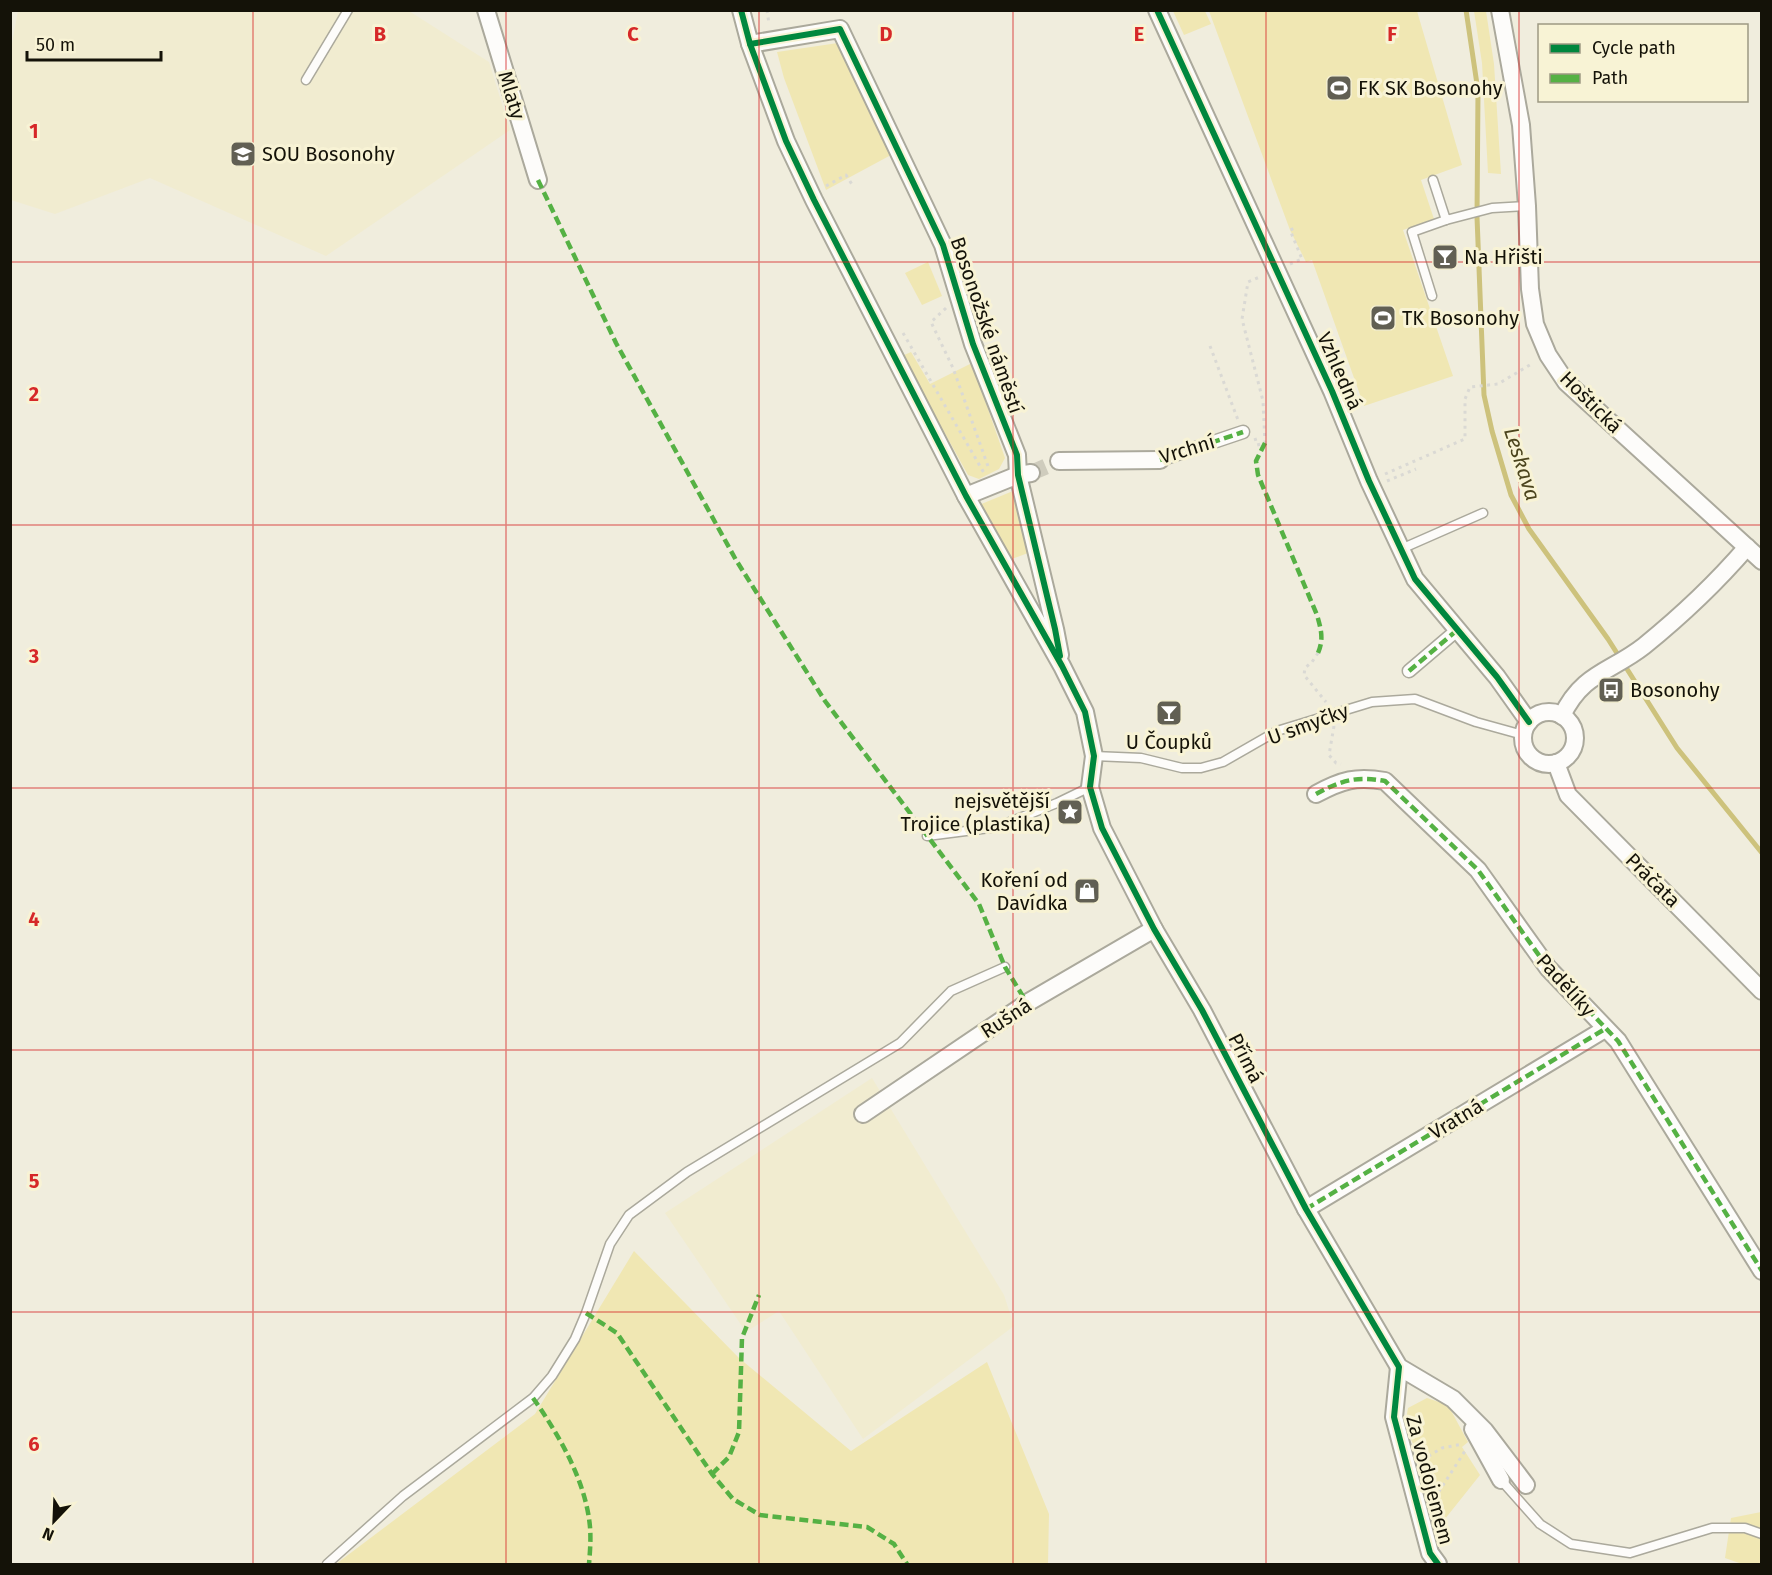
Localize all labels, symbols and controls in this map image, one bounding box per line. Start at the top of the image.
text: B [374,22,386,46]
text: C [627,22,639,46]
text: D [879,22,893,46]
text: E [1134,22,1144,46]
text: F [1387,22,1397,46]
scale bar [27,24,160,62]
legend [1538,24,1748,102]
text: 50 m [36,34,75,56]
text: Cycle path [1592,37,1676,59]
text: Path [1592,67,1628,89]
street label: Mlaty [493,68,531,122]
sports icon: FK SK Bosonohy [1324,73,1354,103]
place label: FK SK Bosonohy [1358,76,1503,100]
text: 1 [29,119,39,143]
school or university icon: SOU Bosonohy [228,139,258,169]
place label: SOU Bosonohy [262,142,395,166]
street label: Bosonožské náměstí [946,234,1029,417]
bar icon: Na Hřišti [1430,242,1460,272]
place label: Na Hřišti [1464,245,1543,269]
sports icon: TK Bosonohy [1368,303,1398,333]
place label: TK Bosonohy [1402,306,1519,330]
street label: Vzhledná [1312,328,1368,414]
street label: Hoštická [1555,366,1627,438]
text: 2 [29,382,39,406]
water label: Leskava [1498,424,1546,504]
street label: Vrchní [1156,429,1218,469]
text: 3 [28,644,39,668]
bus stop icon: Bosonohy [1596,675,1626,705]
place label: Bosonohy [1630,678,1720,702]
bar icon: U Čoupků [1154,698,1184,728]
street label: U smyčky [1264,698,1352,750]
place label: U Čoupků [1126,730,1212,754]
place label: nejsvětější Trojice (plastika) [901,789,1050,836]
place icon: nejsvětější Trojice (plastika) [1055,797,1085,827]
street label: Práčata [1621,848,1685,912]
place label: Koření od Davídka [981,868,1068,915]
shop icon: Koření od Davídka [1072,876,1102,906]
text: 4 [28,907,40,931]
street label: Padělíky [1532,949,1600,1021]
street label: Rušná [976,993,1036,1043]
street label: Přímá [1223,1029,1269,1087]
street label: Vratná [1425,1094,1487,1144]
text: 5 [29,1169,40,1193]
street label: Za vodojemem [1401,1413,1459,1547]
text: 6 [28,1432,40,1456]
north arrow [24,1491,84,1551]
text: N [40,1524,57,1545]

